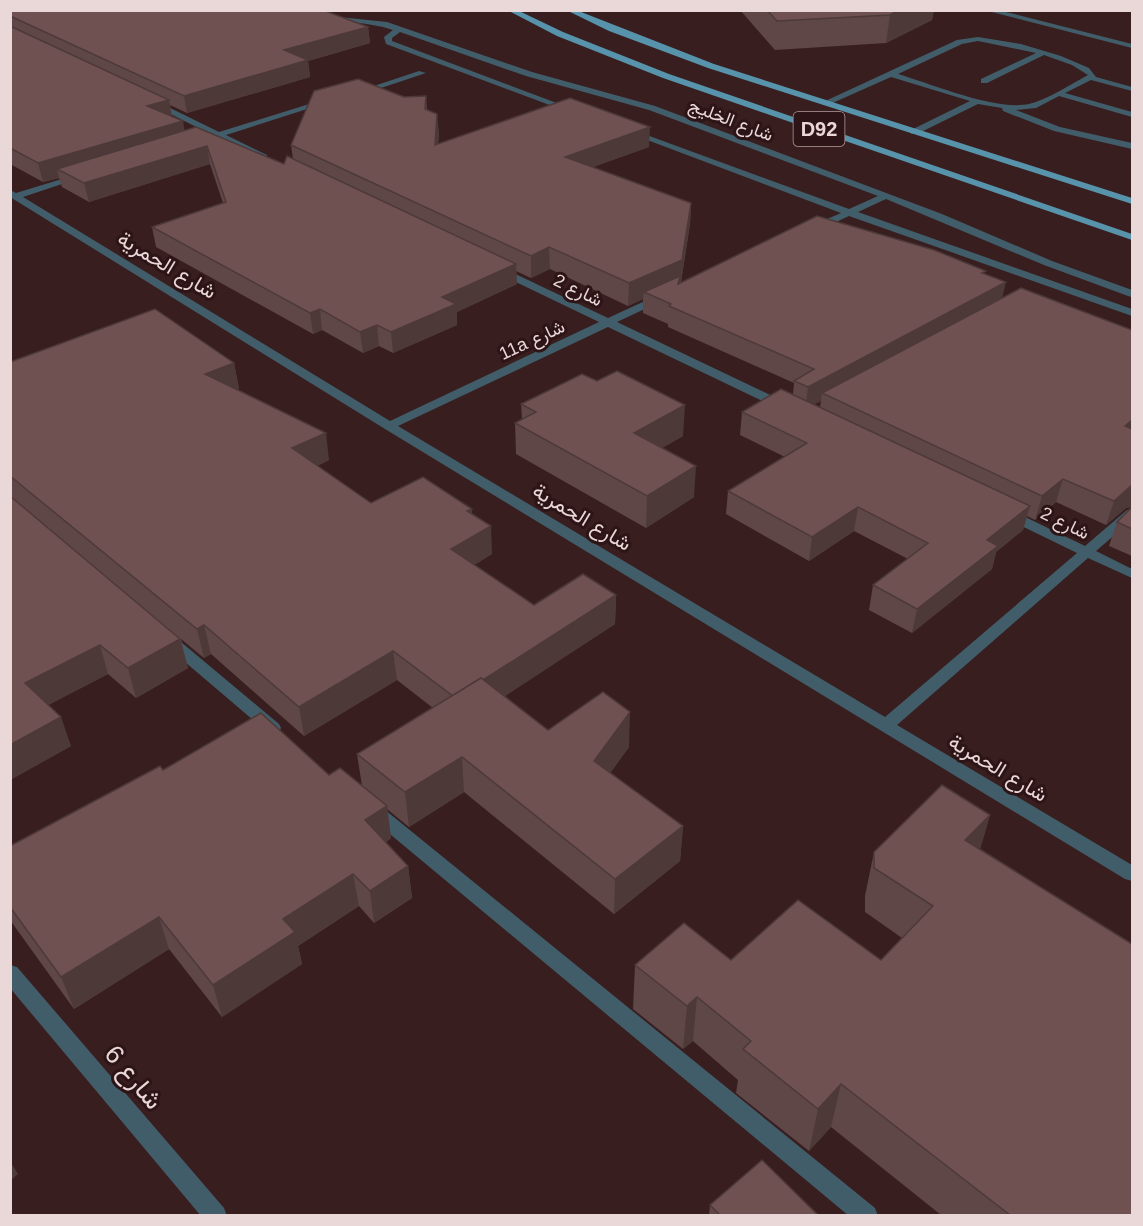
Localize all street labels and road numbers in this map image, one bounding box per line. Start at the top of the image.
street label: شارع الخليج [685,95,776,147]
road number: D92 [794,112,844,146]
street label: شارع الحمرية [112,226,221,306]
street label: شارع 2 [550,270,605,312]
street label: 11a شارع [496,316,569,366]
street label: شارع الحمرية [527,478,636,558]
street label: شارع 2 [1037,503,1092,545]
street label: شارع الحمرية [943,729,1052,809]
street label: شارع 6 [96,1039,169,1117]

